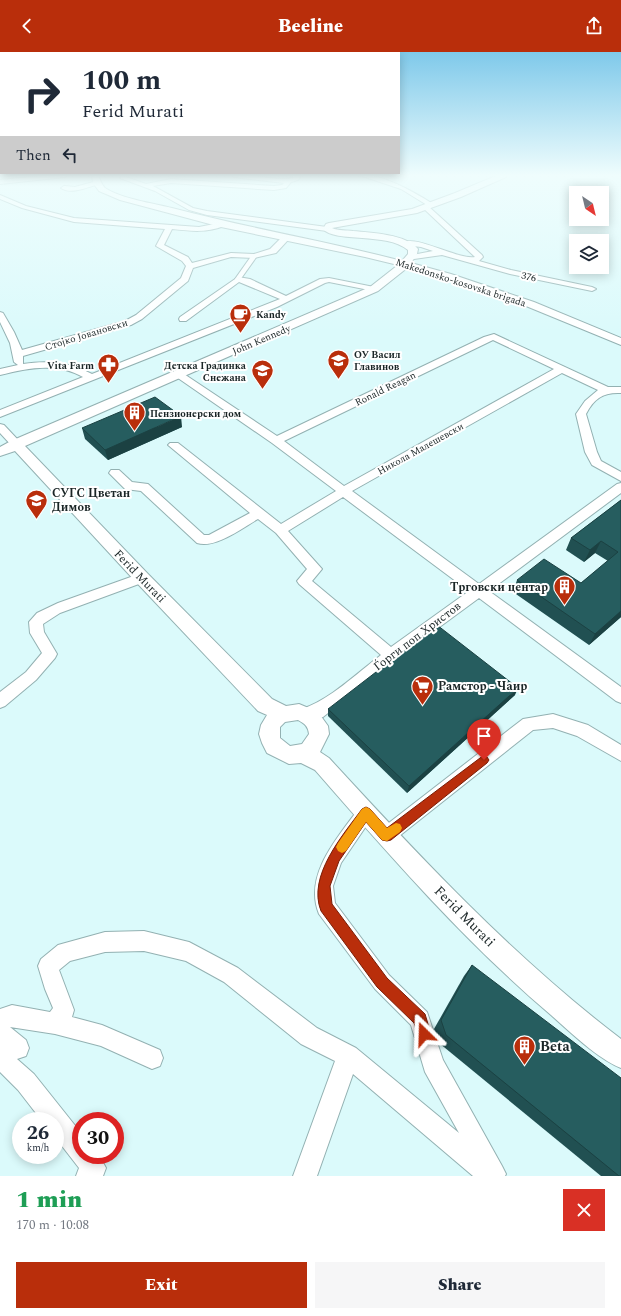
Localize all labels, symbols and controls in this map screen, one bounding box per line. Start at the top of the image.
text: Beeline [278,13,343,40]
icon: back [16,15,38,37]
icon: share [583,15,605,37]
text: 100 m [82,59,161,102]
icon: right [16,68,68,120]
text: Ferid Murati [82,98,184,125]
text: Then [16,144,51,167]
icon: left [59,144,81,166]
north arrow [569,186,609,226]
map controls [569,186,609,274]
button: layers [569,234,609,274]
street label: Makedonsko-kosovska brigada [393,254,528,312]
street label: 376 [520,268,538,286]
cafe icon: Kandy [227,301,253,334]
place label: Kandy [256,307,287,323]
street label: Стојко Јовановски [43,315,130,355]
street label: John Kennedy [230,320,294,359]
school or university icon: ОУ Васил Главинов [326,347,352,380]
place label: ОУ Васил Главинов [354,347,401,375]
pharmacy icon: Vita Farm [96,352,122,385]
place label: Vita Farm [47,358,94,374]
place label: Детска Градинка Снежана [164,358,247,386]
school or university icon: Детска Градинка Снежана [249,358,275,391]
street label: Ronald Reagan [352,367,419,411]
building icon: Пензионерски дом [121,400,147,433]
place label: Пензионерски дом [150,406,242,422]
street label: Никола Малешевски [374,418,467,479]
place label: СУГС Цветан Димов [52,484,131,517]
school or university icon: СУГС Цветан Димов [23,487,49,520]
street label: Ferid Murati [109,545,170,608]
building icon: Трговски центар [551,574,577,607]
place label: Трговски центар [450,578,548,597]
street label: Ѓорги поп Христов [369,597,465,676]
supermarket icon: Рамстор - Чаир [409,673,435,706]
place label: Рамстор - Чаир [438,677,527,696]
pin [467,719,501,760]
icon: arrive [473,725,495,747]
street label: Ferid Murati [429,881,500,952]
position arrow [403,1013,445,1055]
building icon: Beta [511,1033,537,1066]
place label: Beta [540,1036,570,1057]
speed limit sign: 30 [72,1112,124,1164]
text: 26 [27,1118,49,1148]
text: km/h [27,1140,49,1156]
text: 1 min [16,1182,82,1218]
button: close [563,1189,605,1231]
text: 170 m · 10:08 [16,1215,89,1235]
button: Exit [16,1262,307,1308]
button: Share [315,1262,605,1308]

